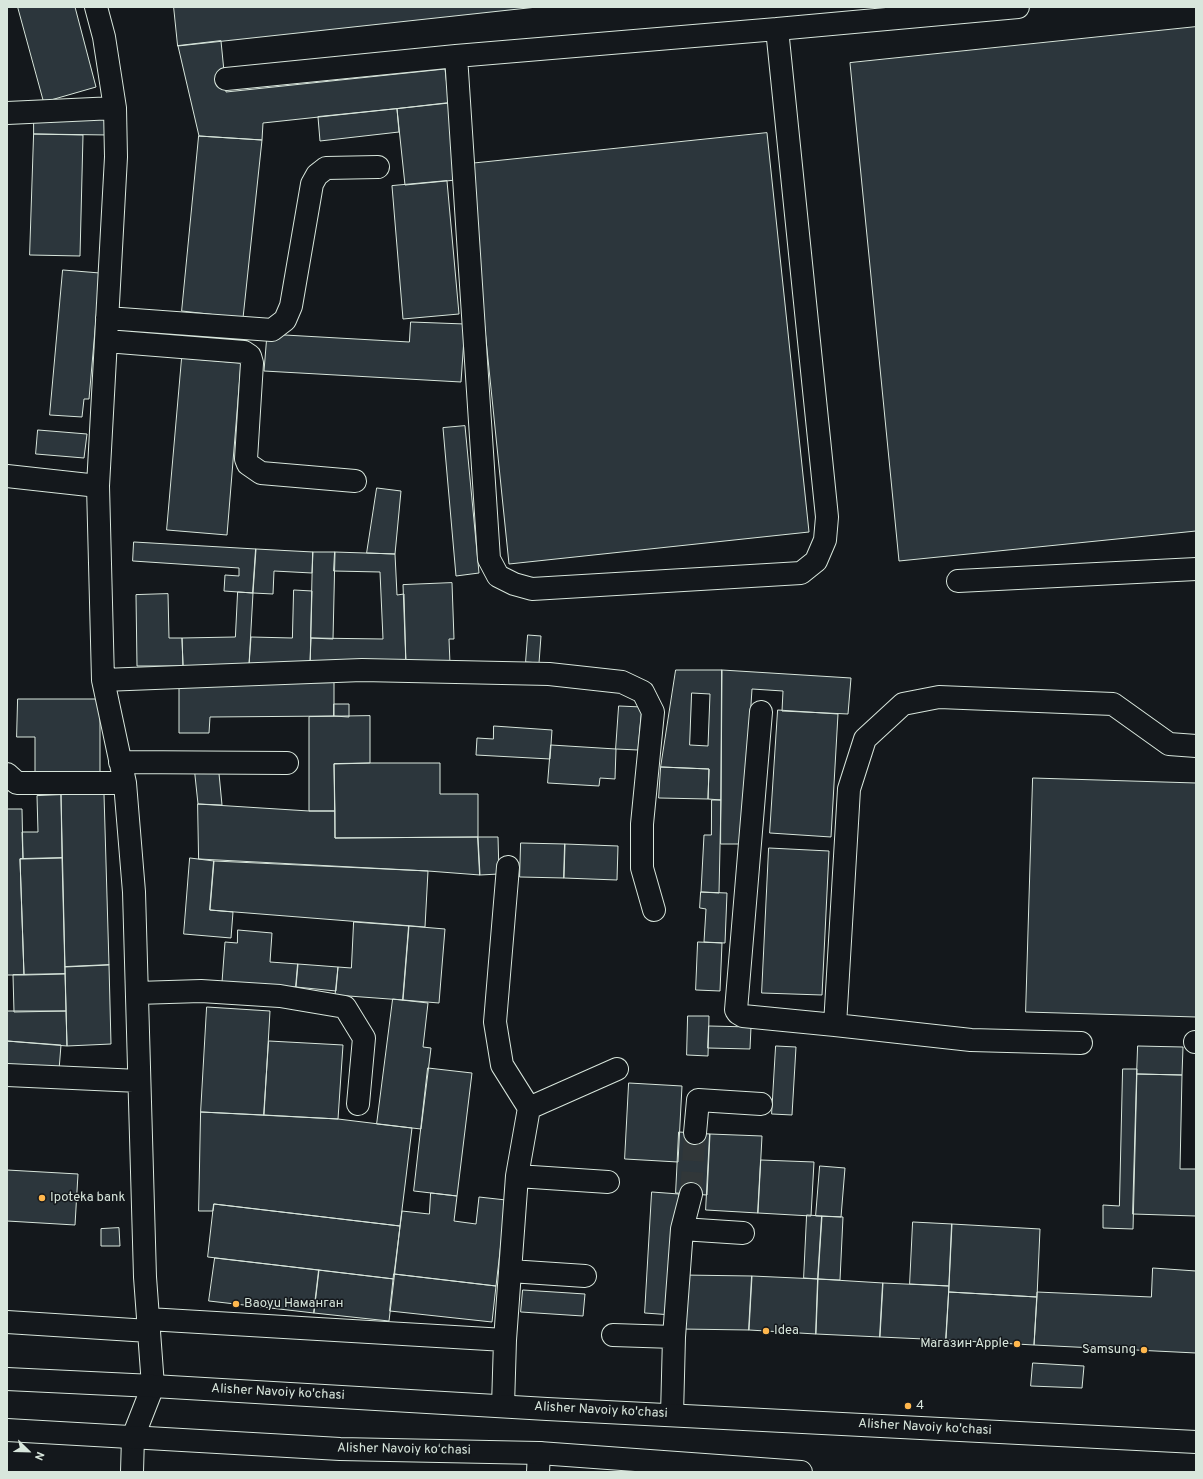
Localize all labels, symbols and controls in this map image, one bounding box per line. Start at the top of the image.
place label: Ipoteka bank [50,1190,125,1206]
marker: Ipoteka bank [37,1193,47,1203]
place label: Baoyu Наманган [244,1296,343,1312]
marker: Baoyu Наманган [231,1299,241,1309]
place label: Idea [774,1323,799,1339]
marker: Idea [761,1326,771,1336]
place label: Магазин Apple [920,1336,1009,1352]
marker: Магазин Apple [1012,1339,1022,1349]
place label: Samsung [1082,1342,1136,1358]
marker: Samsung [1139,1345,1149,1355]
street label: Alisher Navoiy ko'chasi [211,1382,345,1404]
place label: 4 [916,1398,924,1414]
street label: Alisher Navoiy ko'chasi [534,1400,668,1422]
marker: 4 [903,1401,913,1411]
street label: Alisher Navoiy ko'chasi [858,1417,992,1439]
north arrow [8,1431,48,1471]
street label: Alisher Navoiy koʻchasi [337,1441,471,1459]
text: N [31,1449,47,1462]

